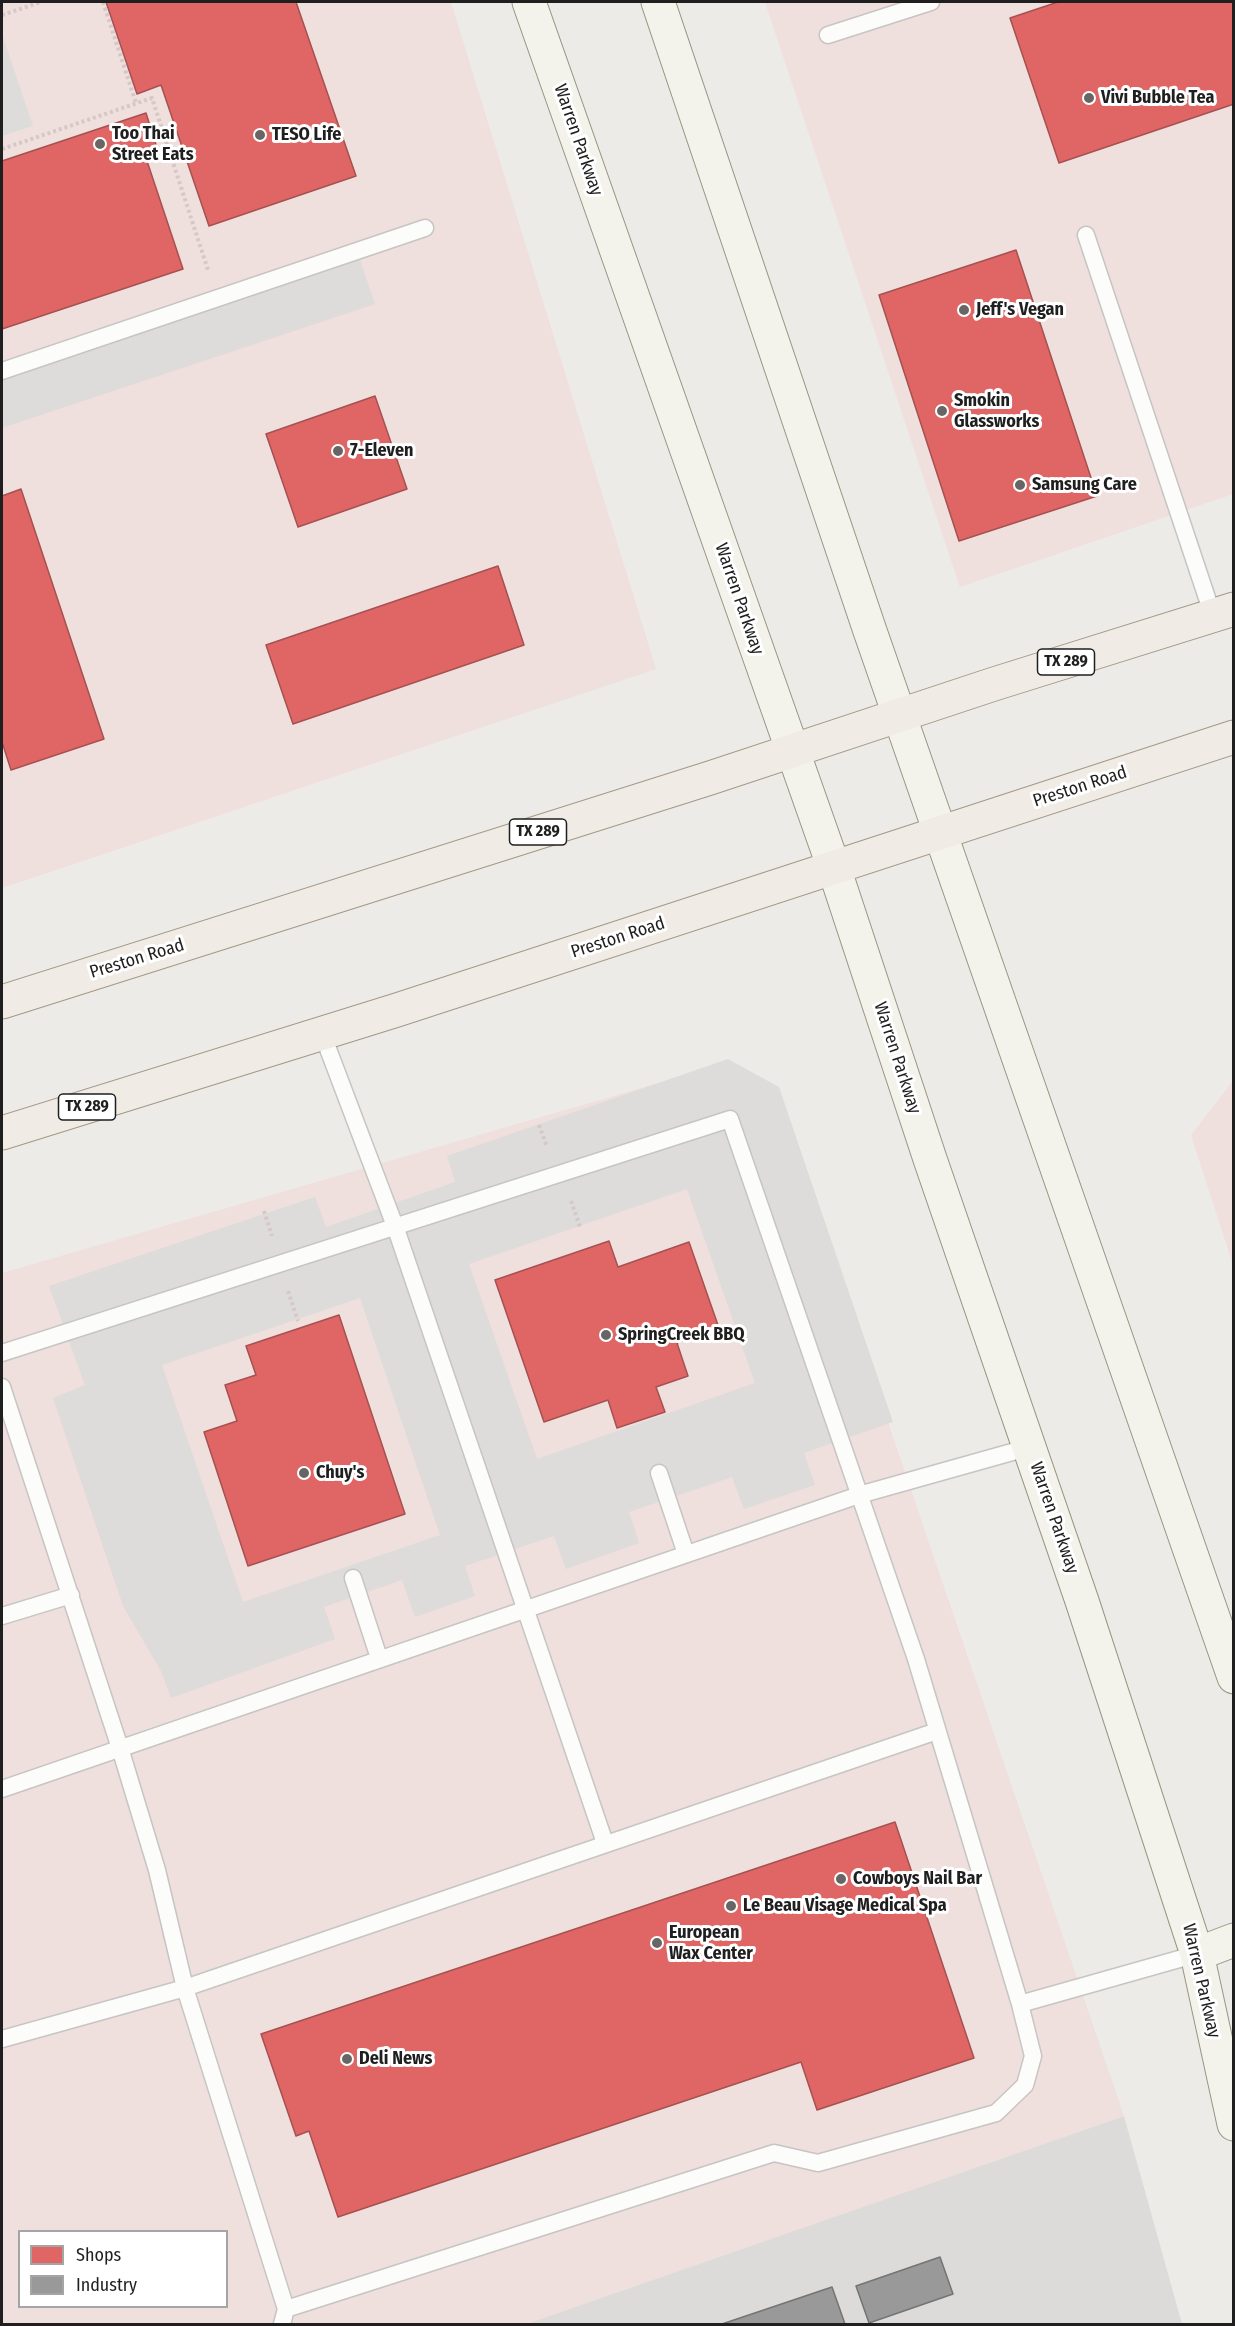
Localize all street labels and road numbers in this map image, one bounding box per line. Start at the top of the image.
street label: Warren Parkway [549,81,607,199]
street label: Warren Parkway [710,540,768,658]
road number: TX 289 [1038,649,1094,675]
street label: Preston Road [1030,762,1130,812]
road number: TX 289 [510,819,566,845]
street label: Preston Road [568,913,668,963]
street label: Preston Road [87,934,187,984]
street label: Warren Parkway [869,999,925,1117]
road number: TX 289 [58,1094,116,1120]
street label: Warren Parkway [1025,1459,1083,1577]
street label: Warren Parkway [1177,1922,1225,2040]

